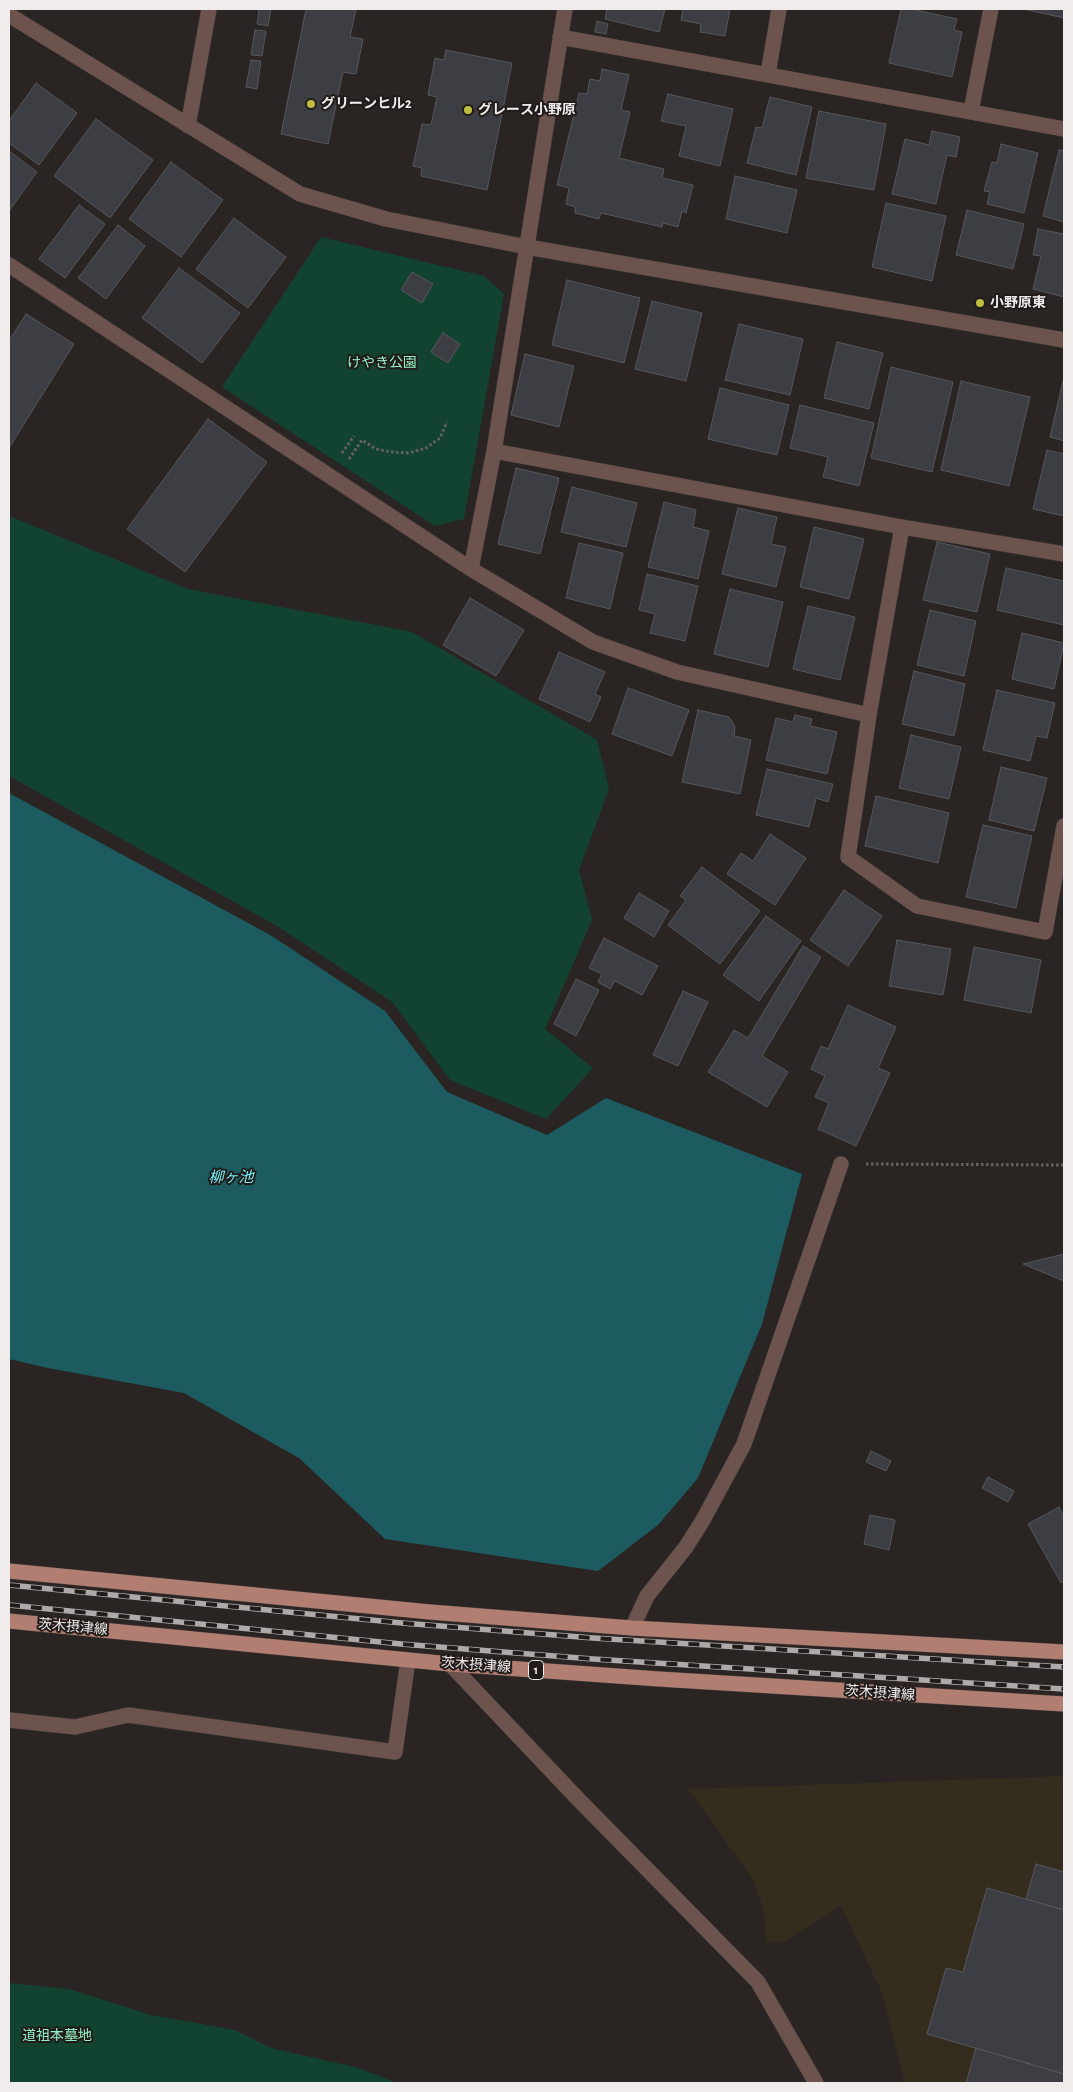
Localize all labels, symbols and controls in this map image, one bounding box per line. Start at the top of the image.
place label: グリーンヒル2 [321,96,412,112]
marker: グリーンヒル2 [305,98,317,110]
place label: グレース小野原 [478,102,576,118]
marker: グレース小野原 [462,104,474,116]
place label: 小野原東 [990,295,1046,311]
marker: 小野原東 [974,297,986,309]
park label: けやき公園 [347,355,417,371]
water label: 柳ヶ池 [209,1168,253,1186]
street label: 茨木摂津線 [37,1616,109,1638]
street label: 茨木摂津線 [440,1654,512,1676]
road number: 1 [528,1660,544,1680]
street label: 茨木摂津線 [844,1682,916,1704]
park label: 道祖本墓地 [22,2028,92,2044]

